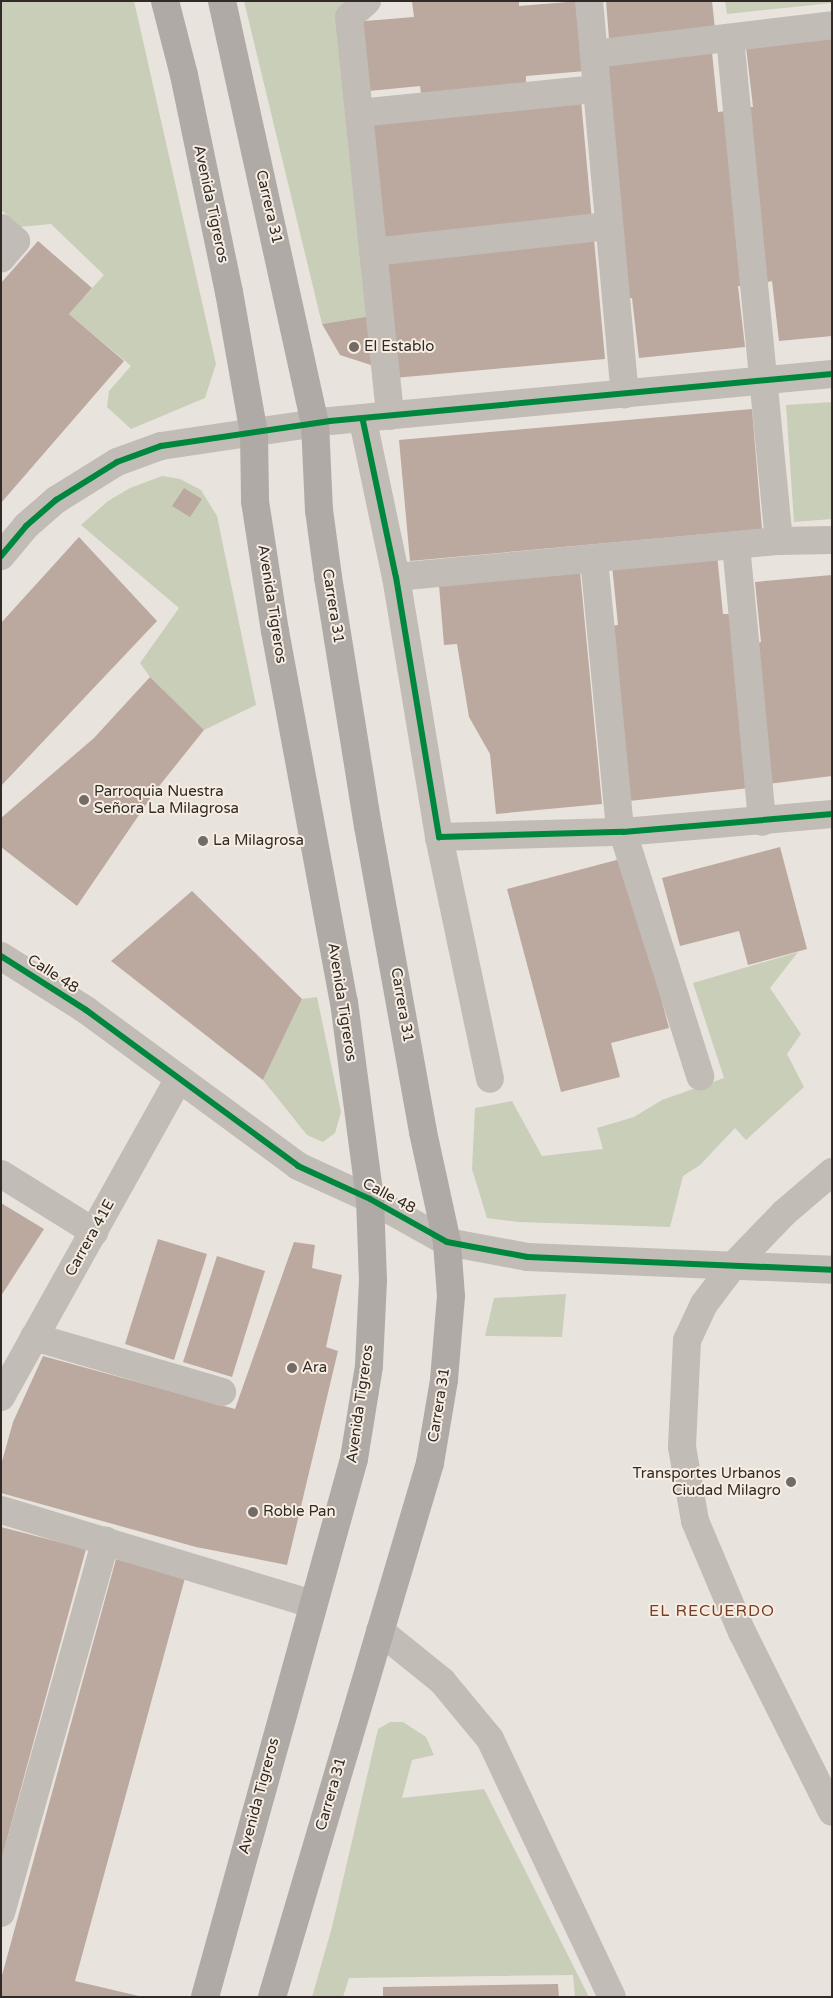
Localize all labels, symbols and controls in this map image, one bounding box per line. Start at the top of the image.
street label: Avenida Tigreros [190,144,232,264]
street label: Carrera 31 [252,168,286,246]
place label: El Establo [364,338,434,356]
marker: El Establo [348,341,360,353]
street label: Avenida Tigreros [254,543,290,665]
street label: Carrera 31 [318,567,348,645]
place label: Parroquia Nuestra Señora La Milagrosa [94,782,239,817]
marker: Parroquia Nuestra Señora La Milagrosa [78,794,90,806]
place label: La Milagrosa [213,832,304,850]
marker: La Milagrosa [197,835,209,847]
street label: Avenida Tigreros [324,941,360,1063]
street label: Calle 48 [24,951,82,997]
street label: Carrera 31 [387,966,417,1044]
street label: Calle 48 [359,1175,419,1217]
street label: Carrera 41E [62,1196,118,1280]
street label: Avenida Tigreros [343,1343,377,1465]
place label: Ara [302,1359,327,1377]
marker: Ara [286,1362,298,1374]
street label: Carrera 31 [424,1366,454,1444]
place label: Transportes Urbanos Ciudad Milagro [633,1464,781,1499]
marker: Transportes Urbanos Ciudad Milagro [785,1476,797,1488]
place label: Roble Pan [263,1503,336,1521]
marker: Roble Pan [247,1506,259,1518]
district label: EL RECUERDO [648,1601,776,1621]
street label: Avenida Tigreros [235,1736,283,1856]
street label: Carrera 31 [312,1755,350,1833]

